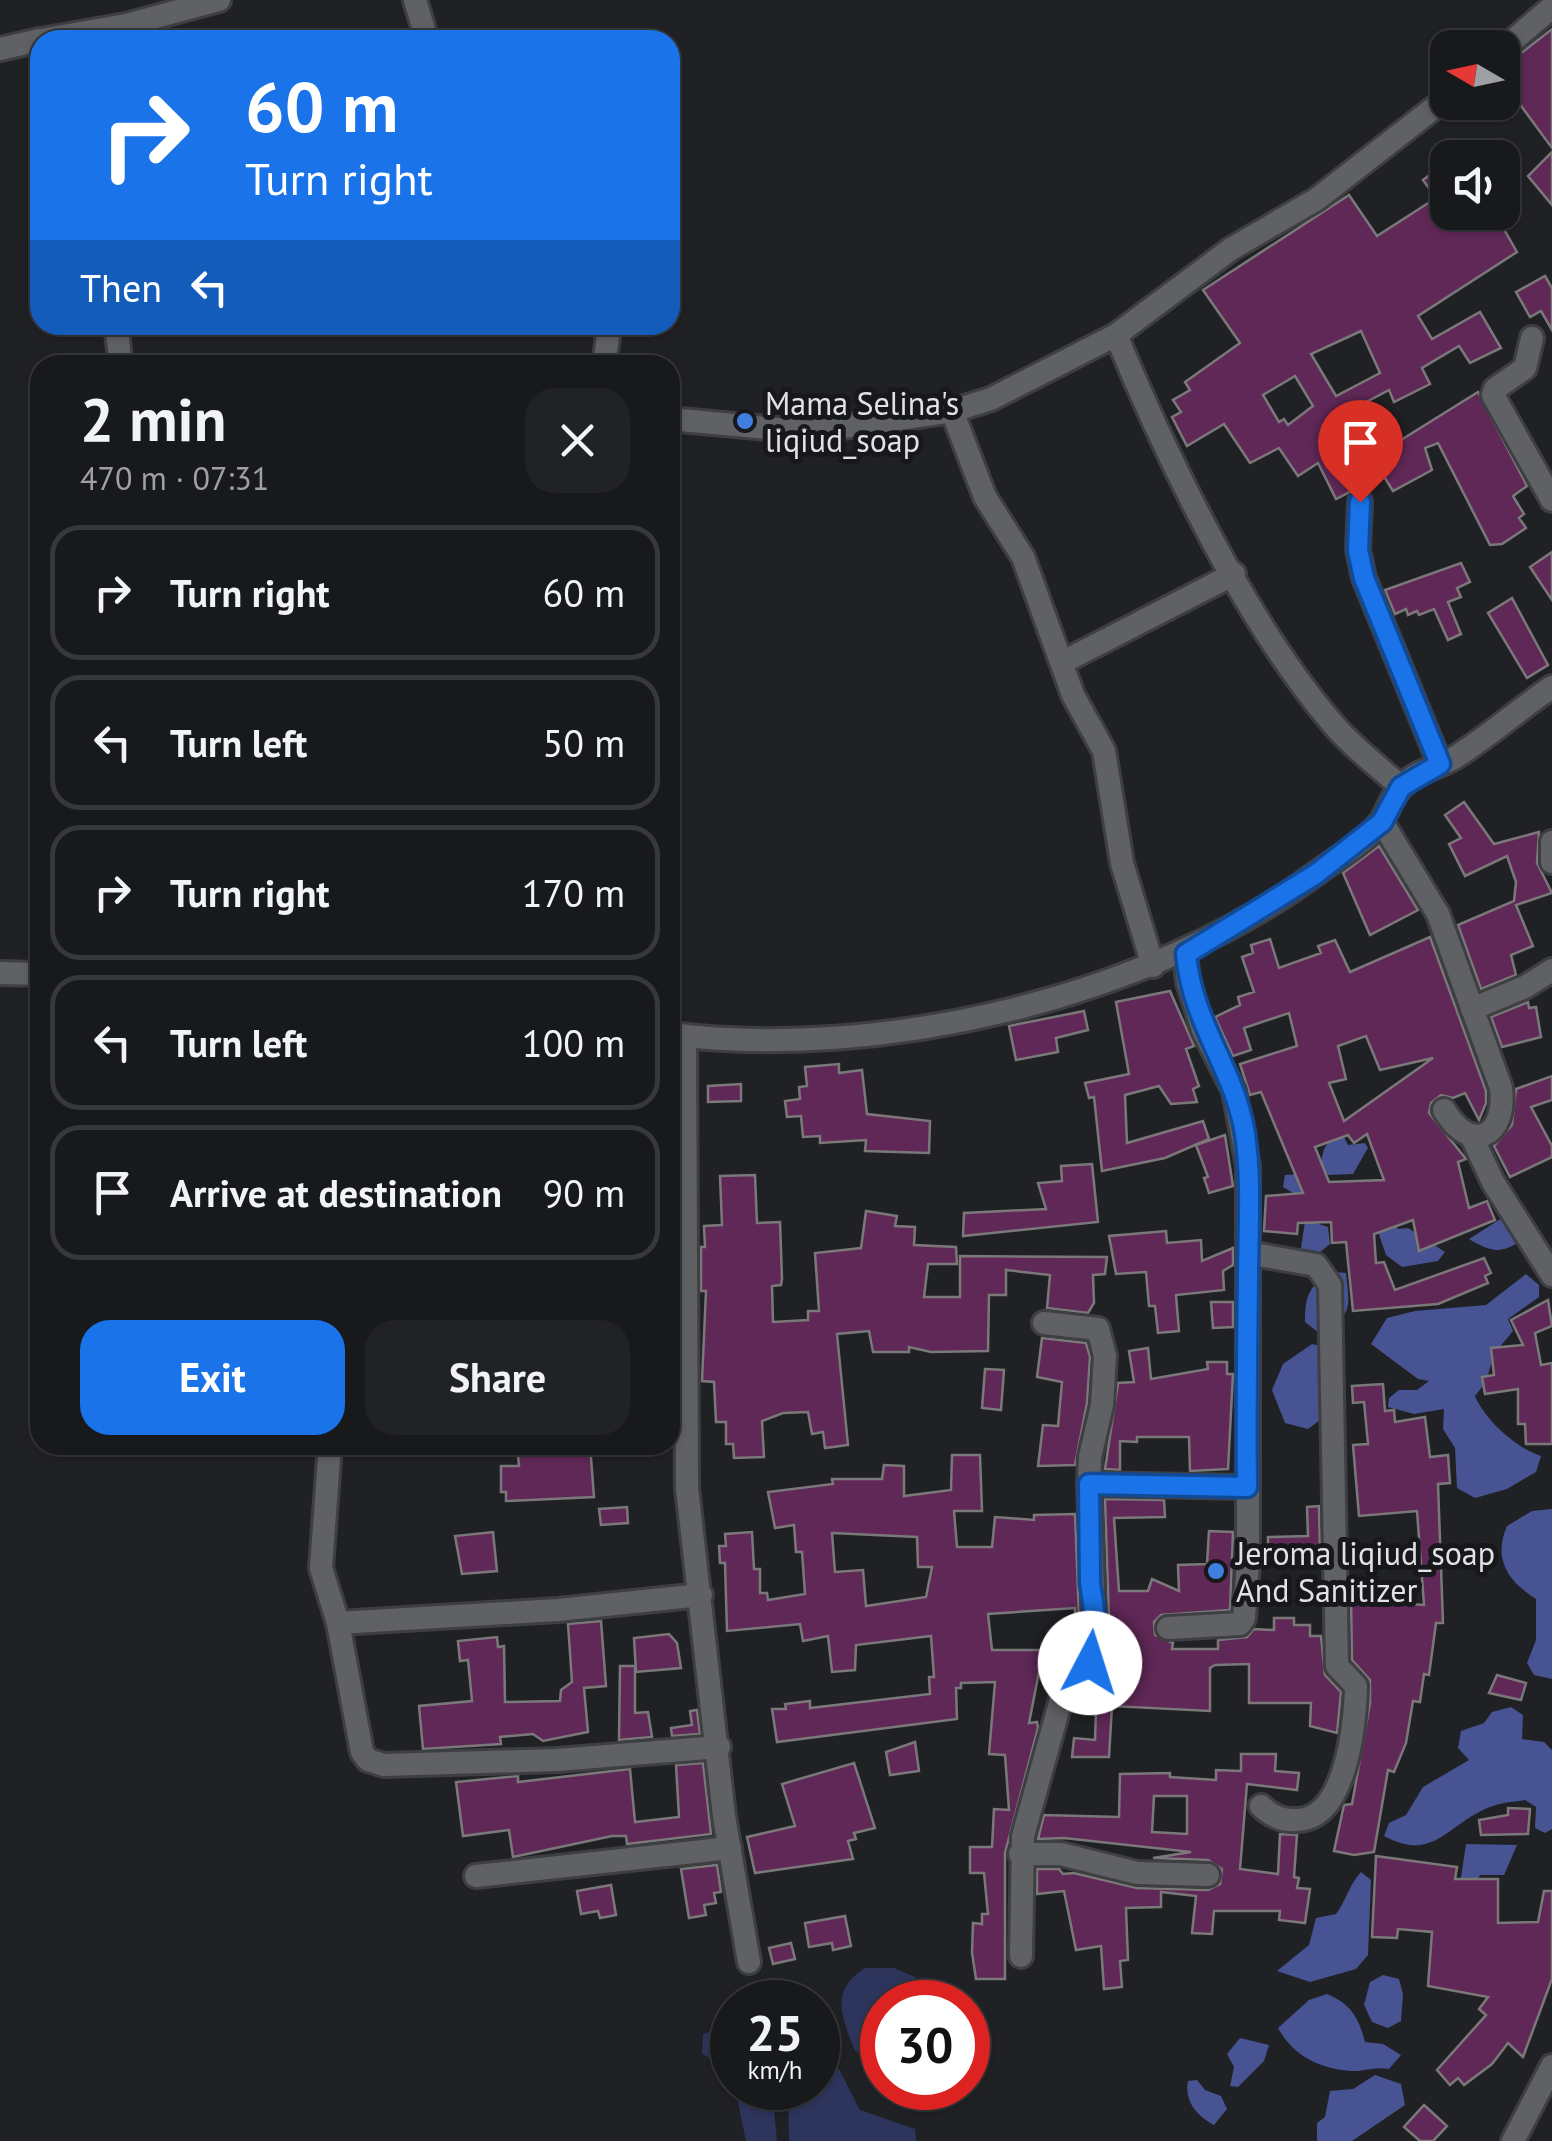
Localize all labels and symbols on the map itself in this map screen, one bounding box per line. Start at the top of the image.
north arrow [1430,30,1520,120]
place label: Mama Selina's liqiud_soap [765,382,959,461]
pin [1318,400,1403,503]
marker: Mama Selina's liqiud_soap [734,410,756,432]
place label: Jeroma liqiud_soap And Sanitizer [1234,1532,1495,1611]
marker: Jeroma liqiud_soap And Sanitizer [1205,1560,1227,1582]
position arrow [1038,1611,1142,1715]
speed limit sign: 30 [860,1980,990,2110]

